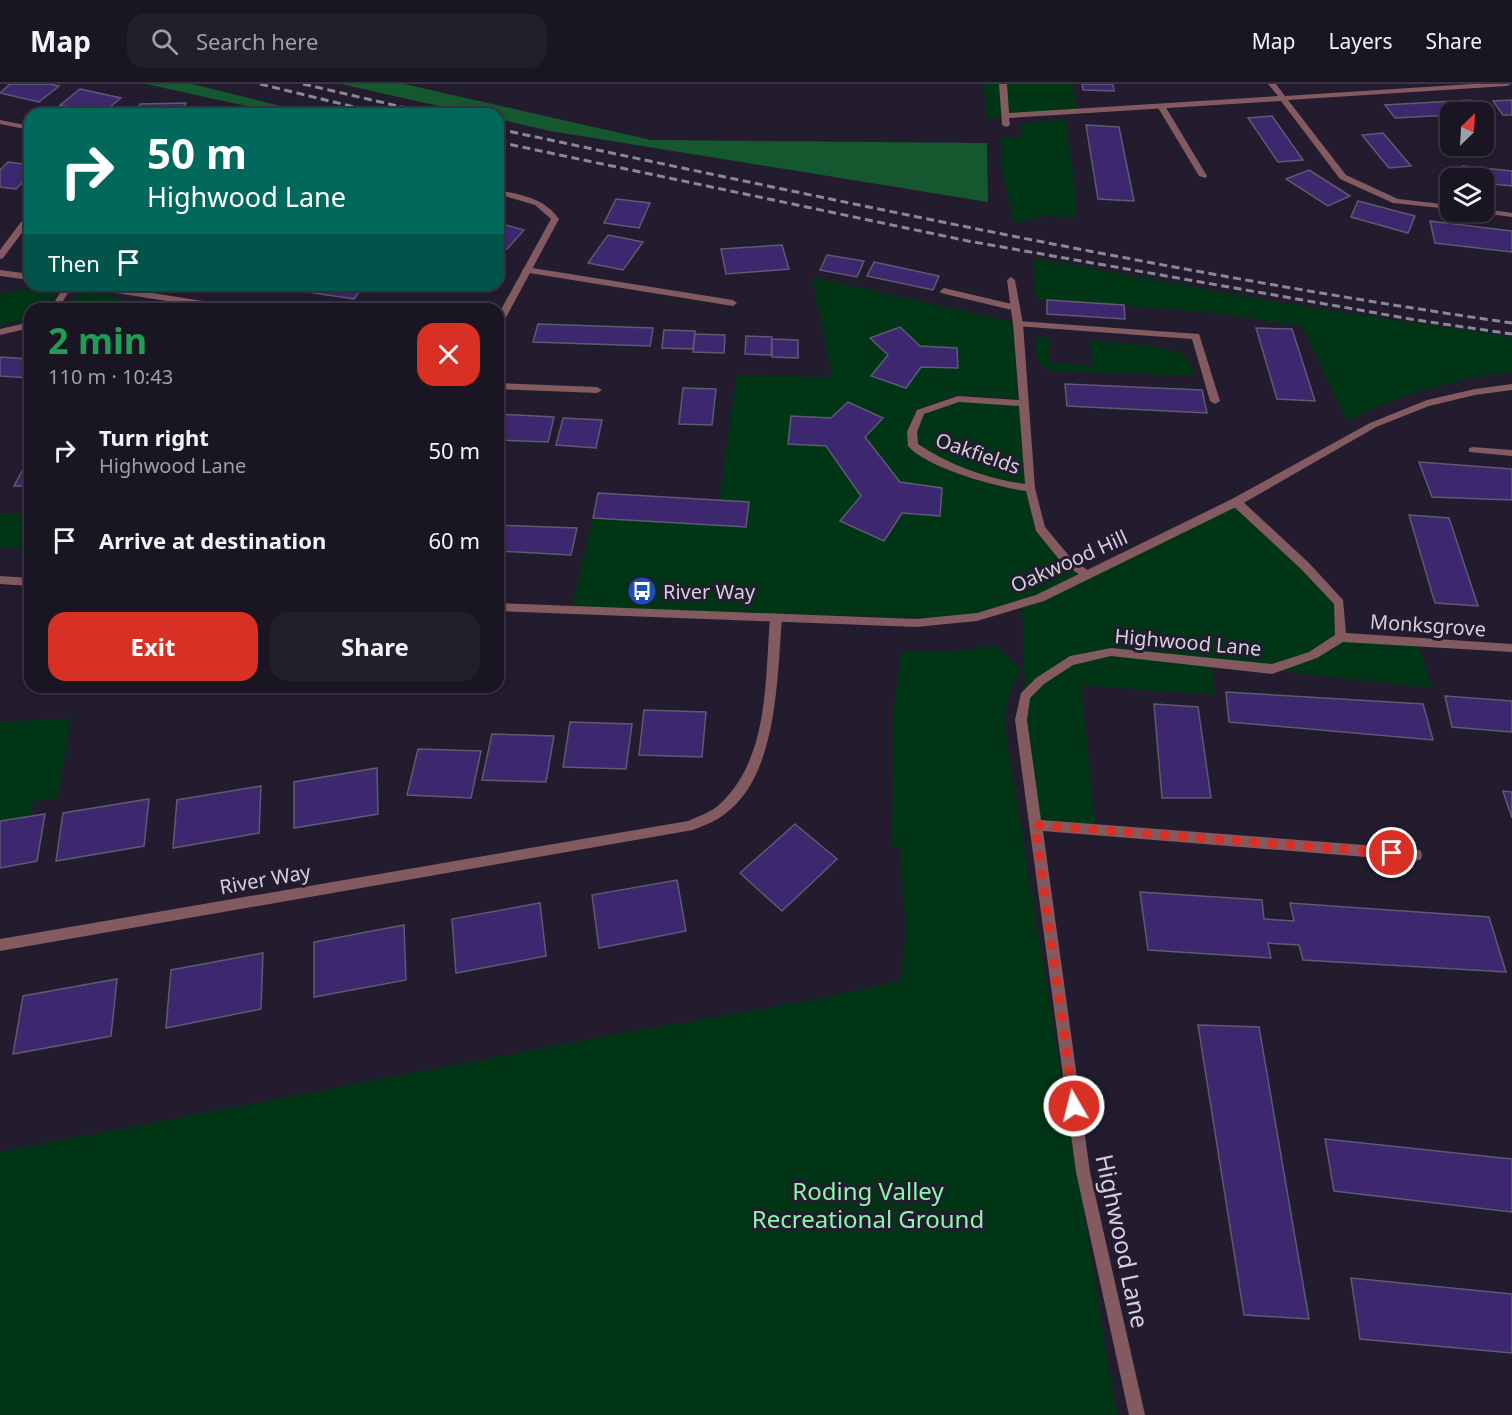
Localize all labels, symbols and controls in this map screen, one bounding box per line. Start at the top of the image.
search box [127,14,547,68]
text: Map [30,22,91,60]
icon: search [148,25,181,58]
text: Search here [196,26,318,56]
text: Map [1252,27,1296,55]
text: Layers [1329,27,1393,55]
text: Share [1426,27,1482,55]
north arrow [1440,102,1494,156]
map controls [1440,102,1494,222]
text: 50 m [147,124,247,181]
icon: right [48,132,126,210]
button: layers [1440,168,1494,222]
text: Highwood Lane [147,178,346,215]
icon: arrive [112,246,145,279]
text: Then [48,248,100,278]
text: 2 min [48,316,147,365]
button: close [417,323,480,386]
text: 110 m · 10:43 [48,363,173,390]
text: Turn right [99,422,209,452]
street label: Oakfields [932,426,1024,480]
icon: right [48,434,81,467]
text: 50 m [429,435,480,465]
text: Highwood Lane [99,452,246,479]
street label: Oakwood Hill [1006,523,1132,599]
icon: arrive [48,524,81,557]
text: Arrive at destination [99,525,326,555]
text: 60 m [429,525,480,555]
bus stop icon: River Way [626,575,658,607]
place label: River Way [663,578,756,605]
street label: Monksgrove [1369,607,1487,643]
button: Exit [48,612,258,681]
button: Share [270,612,480,681]
street label: Highwood Lane [1113,622,1263,662]
pin [1366,827,1417,878]
icon: arrive [1375,836,1408,869]
street label: River Way [217,858,313,900]
position arrow [1042,1074,1106,1138]
street label: Highwood Lane [1088,1151,1158,1331]
park label: Roding Valley Recreational Ground [752,1174,984,1235]

